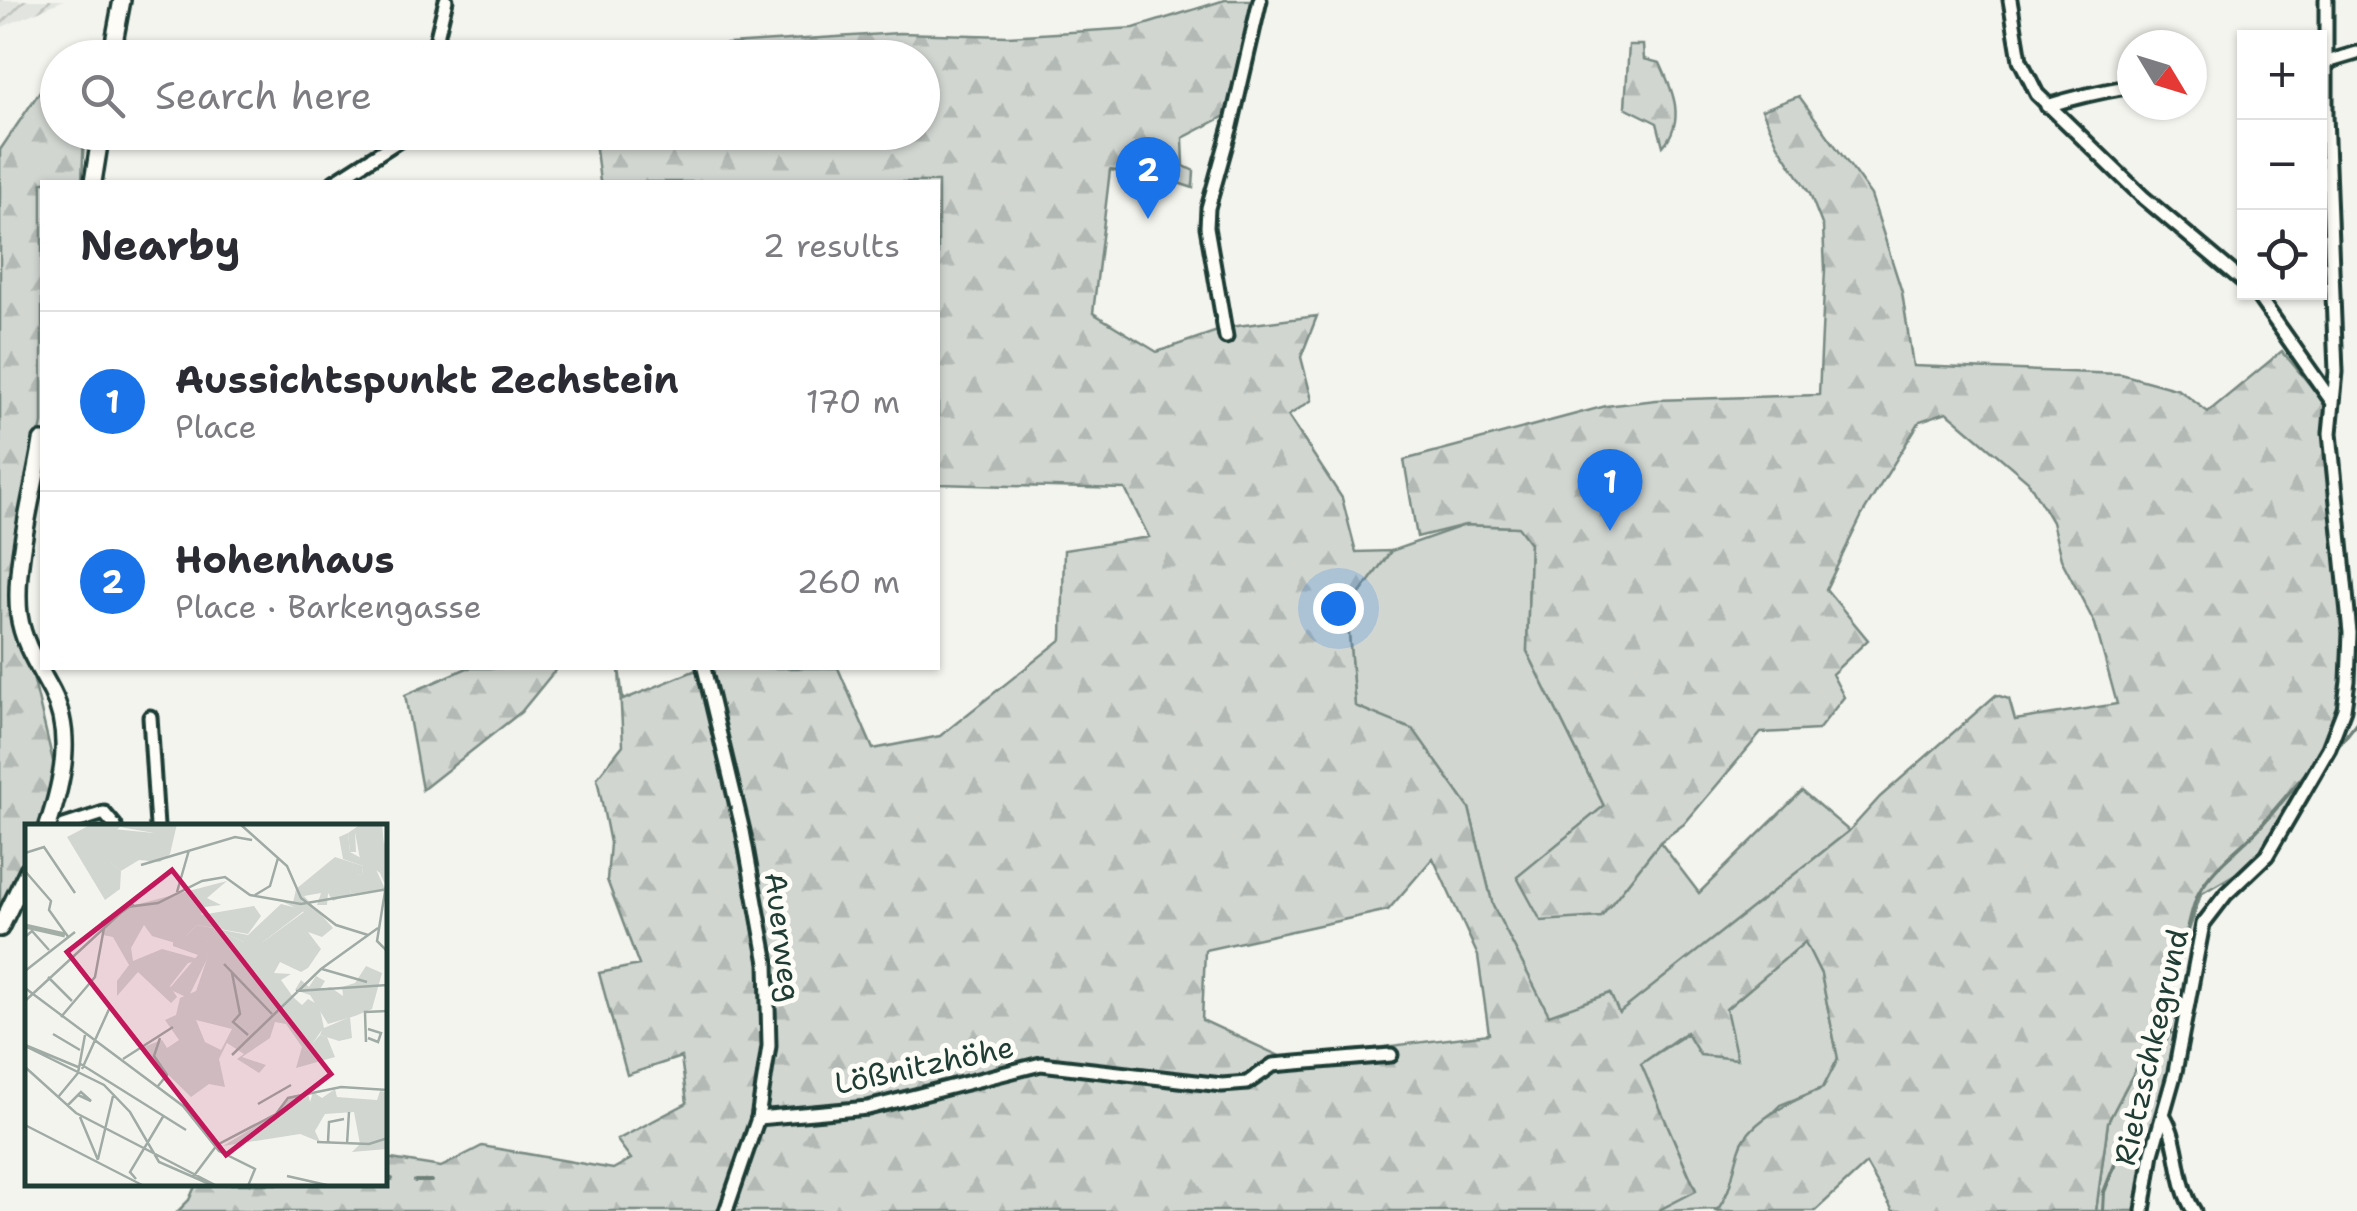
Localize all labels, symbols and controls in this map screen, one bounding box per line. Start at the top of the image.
north arrow [2117,30,2207,120]
map controls [2237,30,2327,300]
button: + [2237,30,2327,120]
search box [40,40,940,150]
icon: search [75,68,130,123]
text: Search here [155,70,372,121]
button: − [2237,120,2327,210]
pin: 2 [1116,136,1180,219]
button: locate [2237,210,2327,300]
text: Nearby [80,217,240,273]
text: 2 results [763,224,900,267]
text: Aussichtspunkt Zechstein [175,354,679,405]
text: 1 [105,380,120,423]
text: 170 m [806,380,900,423]
text: Place [175,405,257,448]
pin: 1 [1578,448,1642,531]
text: Hohenhaus [175,534,395,585]
text: 2 [101,560,124,603]
text: 260 m [797,560,900,603]
your location [1313,583,1364,634]
text: Place · Barkengasse [175,585,482,628]
inset map [25,824,388,1186]
street label: Auerweg [755,870,811,1004]
street label: Rietzschkegrund [2104,925,2198,1169]
street label: Lößnitzhöhe [831,1026,1017,1104]

